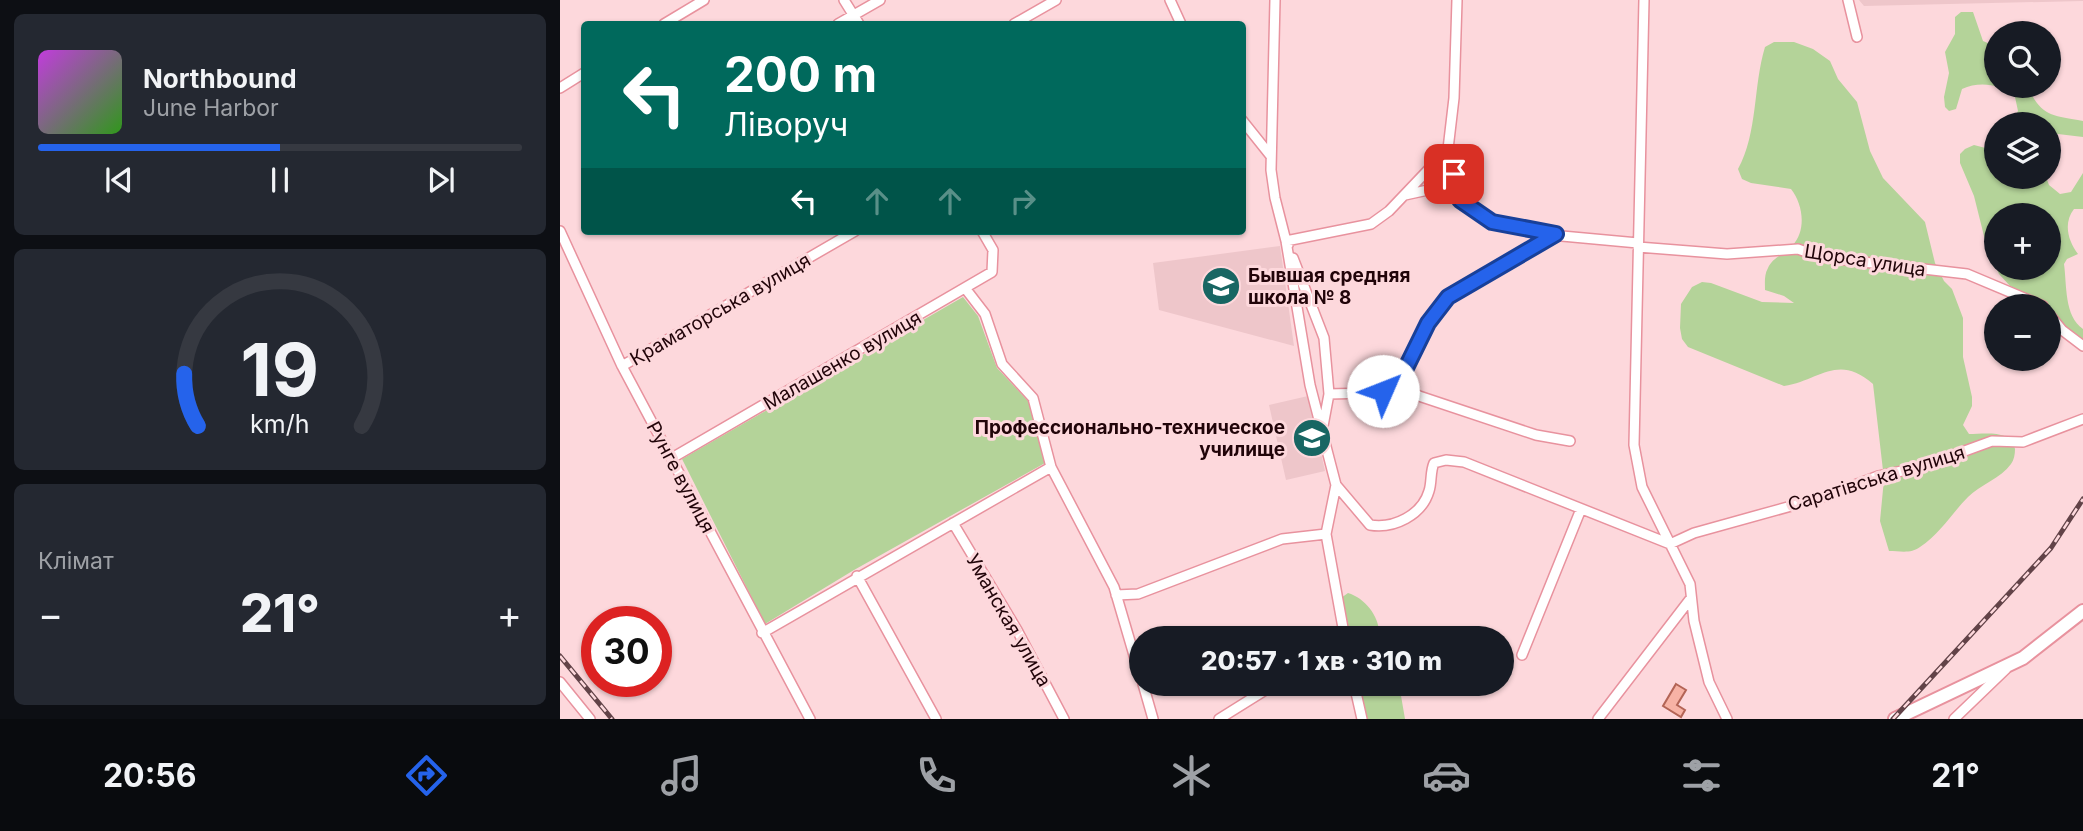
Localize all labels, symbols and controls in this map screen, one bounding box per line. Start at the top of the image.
map controls [1984,21,2061,371]
button: search [1984,21,2061,98]
text: 200 m [724,45,877,104]
icon: left [609,49,700,140]
text: Northbound [143,63,297,94]
text: June Harbor [143,94,279,122]
text: Ліворуч [724,105,848,144]
button: layers [1984,112,2061,189]
pin [1424,144,1484,204]
icon: arrive [1435,155,1473,193]
icon: previous [100,161,138,199]
icon: pause [261,161,299,199]
icon: next [422,161,460,199]
icon: left [785,182,823,220]
icon: ahead [858,182,896,220]
icon: ahead [931,182,969,220]
icon: right [1004,182,1042,220]
button: + [1984,203,2061,280]
street label: Щорса улица [1803,240,1927,281]
street label: Краматорська вулиця [626,248,815,371]
place label: Бывшая средняя школа № 8 [1248,264,1410,309]
school or university icon: Бывшая средняя школа № 8 [1200,265,1242,307]
button: − [1984,294,2061,371]
street label: Малашенко вулиця [759,306,925,415]
text: 19 [241,325,319,414]
position arrow [1346,354,1420,428]
text: km/h [250,408,310,438]
place label: Профессионально-техническое училище [975,416,1285,461]
school or university icon: Профессионально-техническое училище [1291,417,1333,459]
street label: Рунге вулиця [642,418,720,537]
street label: Саратівська вулиця [1785,441,1967,516]
text: Клімат [38,547,114,575]
street label: Уманская улица [961,550,1056,691]
text: 21° [240,582,320,645]
text: − [38,591,63,637]
text: + [497,591,522,637]
speed limit sign: 30 [581,606,672,697]
text: 20:57 · 1 хв · 310 m [1201,645,1442,676]
icon: directions [402,751,451,800]
icon: music [657,751,706,800]
icon: phone [912,751,961,800]
icon: climate [1167,751,1216,800]
icon: car [1422,751,1471,800]
icon: filters [1677,751,1726,800]
text: 20:56 [103,756,197,795]
text: 21° [1931,756,1980,795]

